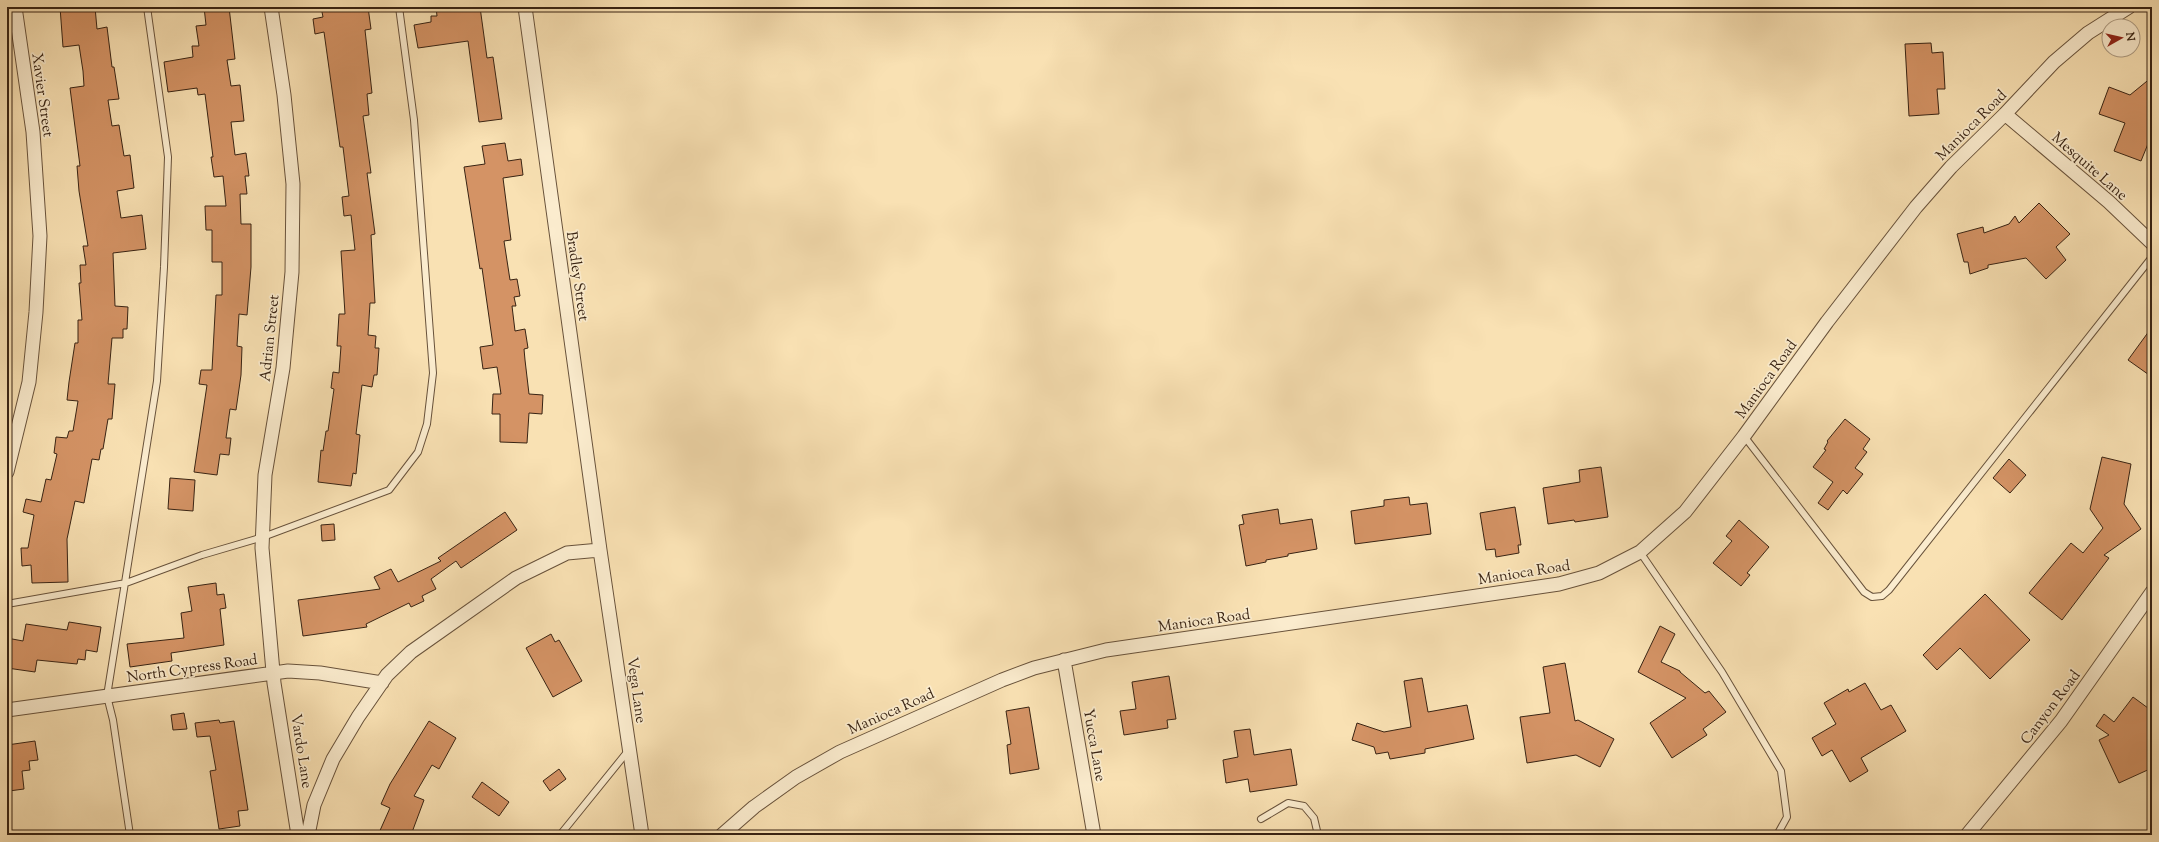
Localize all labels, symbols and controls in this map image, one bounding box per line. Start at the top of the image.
north arrow [2101,18,2141,58]
text: N [2121,30,2138,42]
street label: Xavier Street [25,52,58,139]
street label: Manioca Road [1932,86,2013,166]
street label: Mesquite Lane [2046,128,2132,206]
street label: Bradley Street [560,230,593,322]
street label: Adrian Street [255,294,286,383]
street label: Manioca Road [1732,336,1803,424]
street label: Manioca Road [1477,556,1572,591]
street label: Manioca Road [1157,605,1252,638]
street label: North Cypress Road [126,650,259,689]
street label: Vega Lane [620,656,651,725]
street label: Canyon Road [2016,666,2086,750]
street label: Manioca Road [845,684,939,741]
street label: Yucca Lane [1077,707,1110,783]
street label: Vardo Lane [284,713,317,790]

